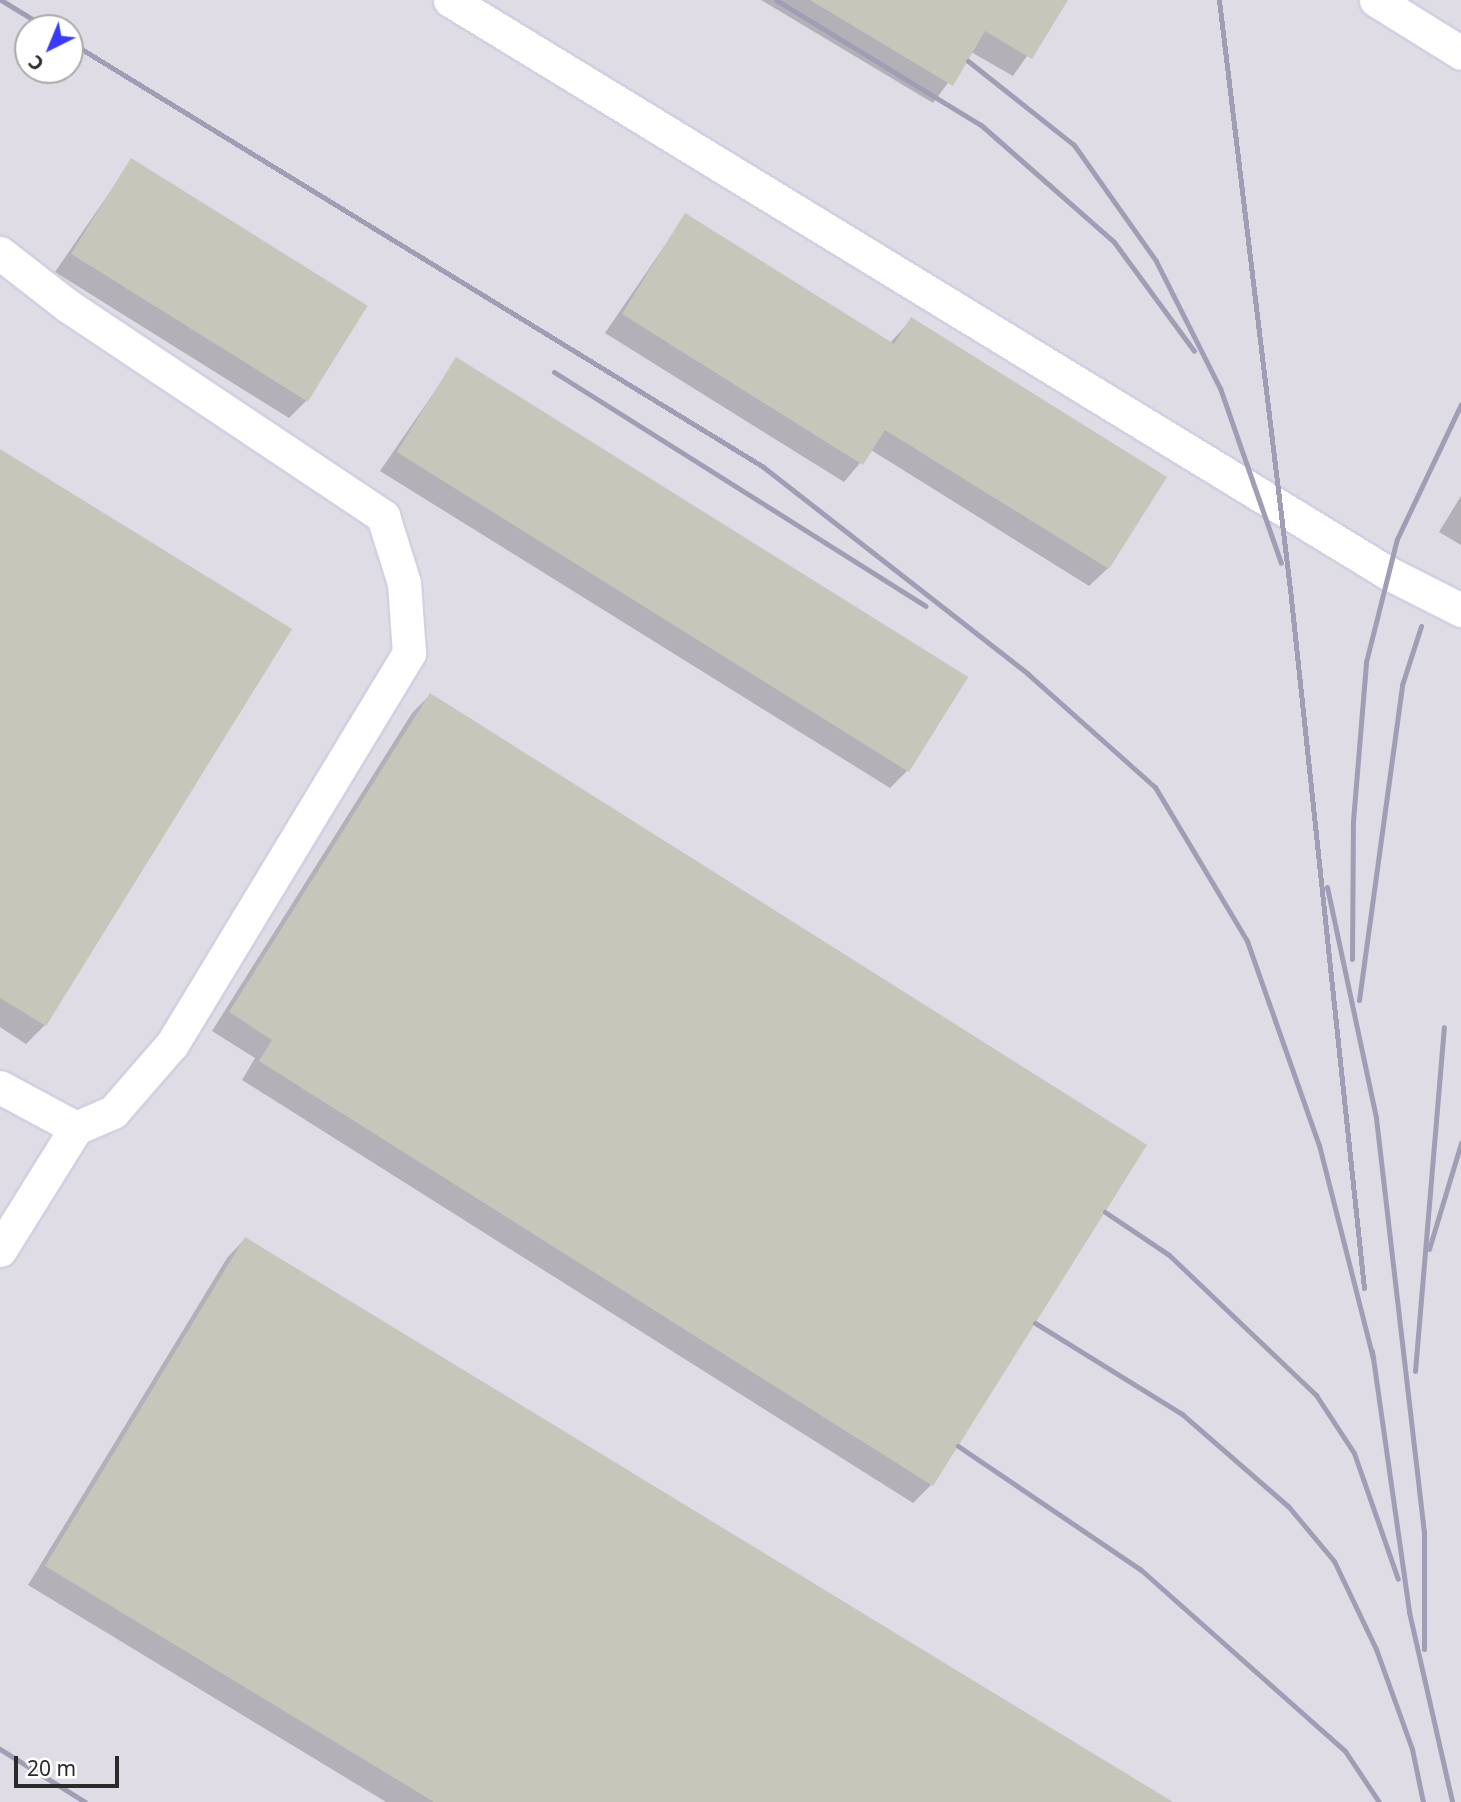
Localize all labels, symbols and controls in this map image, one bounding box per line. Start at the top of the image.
north arrow [14,14,84,84]
text: С [23,49,49,77]
scale bar [18,1742,122,1786]
text: 20 m [27,1754,76,1782]

